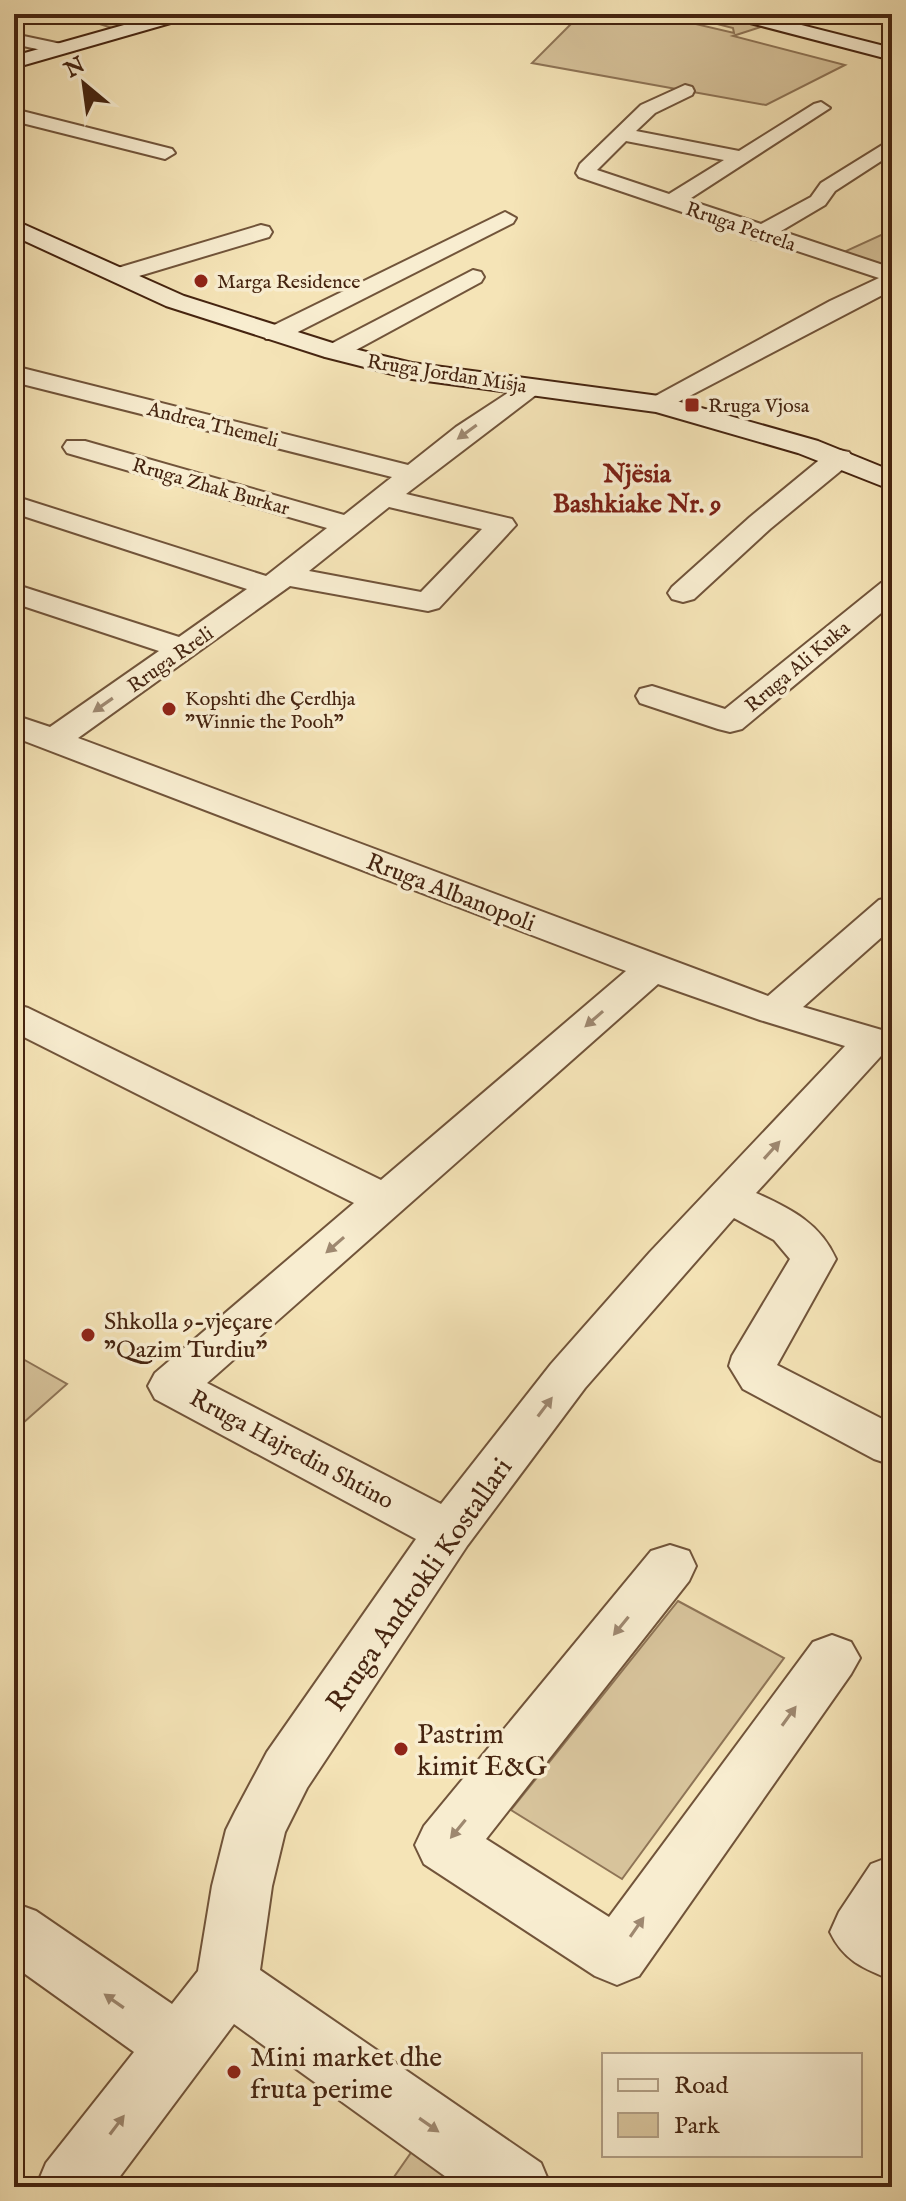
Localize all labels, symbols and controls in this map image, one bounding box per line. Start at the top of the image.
north arrow [44,44,124,124]
text: N [59,51,90,86]
street label: Rruga Petrela [682,197,799,258]
place label: Marga Residence [217,270,361,295]
marker: Marga Residence [192,272,210,290]
street label: Rruga Jordan Misja [365,350,529,399]
place label: Rruga Vjosa [708,394,810,419]
marker: Rruga Vjosa [683,396,701,414]
street label: Andrea Themeli [144,397,281,454]
one-way arrow [457,423,478,439]
street label: Rruga Zhak Burkar [129,453,293,522]
district label: Njësia Bashkiake Nr. 9 [553,458,721,521]
street label: Rruga Ali Kuka [740,616,856,718]
street label: Rruga Rreli [123,622,219,699]
place label: Kopshti dhe Çerdhja "Winnie the Pooh" [185,687,356,735]
one-way arrow [92,697,114,712]
marker: Kopshti dhe Çerdhja "Winnie the Pooh" [160,700,178,718]
street label: Rruga Albanopoli [362,847,539,940]
one-way arrow [585,1010,605,1027]
one-way arrow [763,1140,781,1159]
one-way arrow [325,1236,345,1253]
place label: Shkolla 9-vjeçare "Qazim Turdiu" [104,1307,273,1366]
marker: Shkolla 9-vjeçare "Qazim Turdiu" [79,1326,97,1344]
street label: Rruga Hajredin Shtino [184,1383,399,1517]
one-way arrow [536,1397,552,1418]
street label: Rruga Androkli Kostallari [319,1452,521,1719]
one-way arrow [613,1616,630,1636]
one-way arrow [781,1705,797,1727]
place label: Pastrim kimit E&G [417,1718,548,1785]
marker: Pastrim kimit E&G [392,1740,410,1758]
one-way arrow [450,1819,467,1839]
one-way arrow [629,1917,644,1938]
one-way arrow [104,1993,125,2008]
place label: Mini market dhe fruta perime [250,2041,442,2108]
legend [602,2053,862,2157]
marker: Mini market dhe fruta perime [225,2063,243,2081]
text: Road [674,2071,728,2102]
text: Park [674,2111,720,2142]
one-way arrow [109,2115,125,2135]
one-way arrow [418,2116,439,2132]

